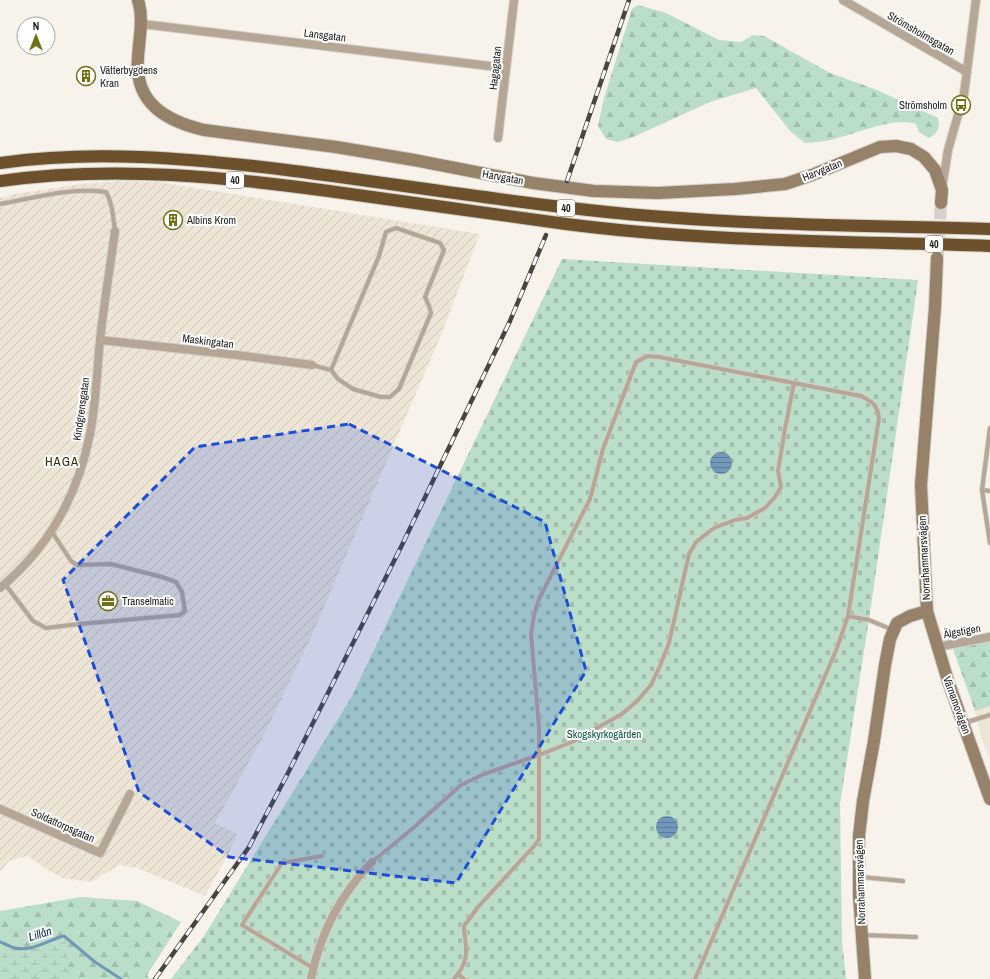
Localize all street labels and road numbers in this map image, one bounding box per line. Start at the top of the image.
street label: Strömsholmsgatan [885,8,957,58]
street label: Lansgatan [303,25,347,45]
street label: Hagagatan [486,45,504,91]
street label: Harvgatan [800,156,844,184]
street label: Harvgatan [481,166,525,188]
road number: 40 [226,172,244,188]
road number: 40 [557,200,575,216]
road number: 40 [925,236,943,252]
street label: Maskingatan [182,331,234,351]
street label: Kindgrensgatan [70,376,92,442]
street label: Norrahammarsvägen [915,515,933,601]
street label: Älgstigen [941,621,982,641]
street label: Värnamovägen [940,674,974,736]
street label: Soldattorpsgatan [29,805,97,845]
street label: Norrahammarsvägen [852,839,868,925]

